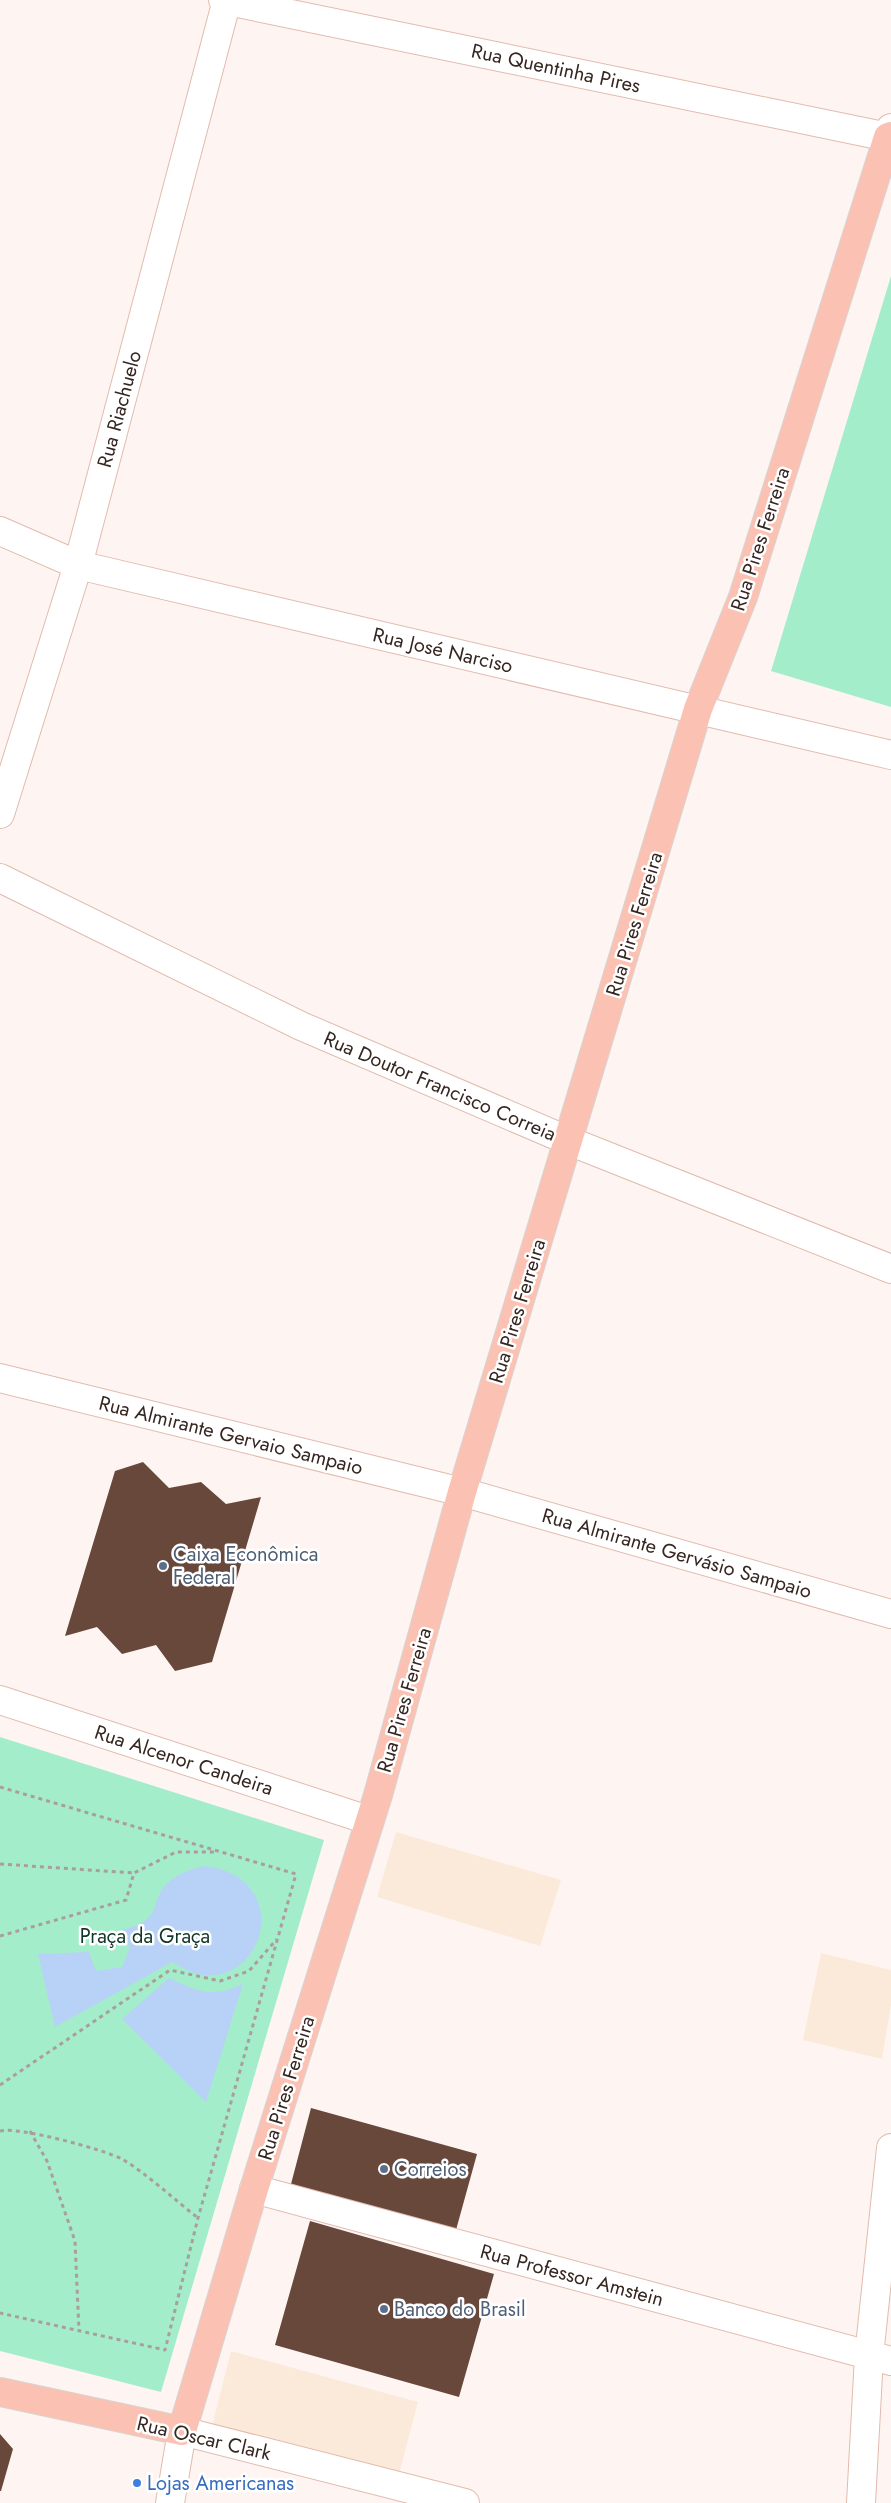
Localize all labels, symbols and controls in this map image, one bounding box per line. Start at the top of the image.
street label: Rua Quentinha Pires [469,36,643,101]
street label: Rua Riachuelo [90,347,149,471]
street label: Rua Pires Ferreira [724,464,797,615]
street label: Rua José Narciso [370,620,516,681]
street label: Rua Pires Ferreira [599,848,670,1000]
street label: Rua Doutor Francisco Correia [319,1024,561,1149]
street label: Rua Pires Ferreira [482,1235,553,1387]
street label: Rua Almirante Gervaio Sampaio [96,1389,366,1482]
street label: Rua Almirante Gervásio Sampaio [539,1501,815,1606]
place label: Caixa Econômica Federal [173,1540,318,1592]
marker: Caixa Econômica Federal [157,1560,169,1572]
street label: Rua Pires Ferreira [370,1624,439,1776]
street label: Rua Alcenor Candeira [91,1718,277,1803]
park label: Praça da Graça [80,1922,210,1951]
street label: Rua Pires Ferreira [251,2012,322,2164]
place label: Correios [394,2155,467,2184]
marker: Correios [378,2163,390,2175]
street label: Rua Professor Amstein [477,2237,667,2314]
place label: Banco do Brasil [394,2295,526,2324]
marker: Banco do Brasil [378,2303,390,2315]
street label: Rua Oscar Clark [134,2409,274,2468]
place label: Lojas Americanas [147,2469,294,2498]
marker: Lojas Americanas [131,2477,143,2489]

